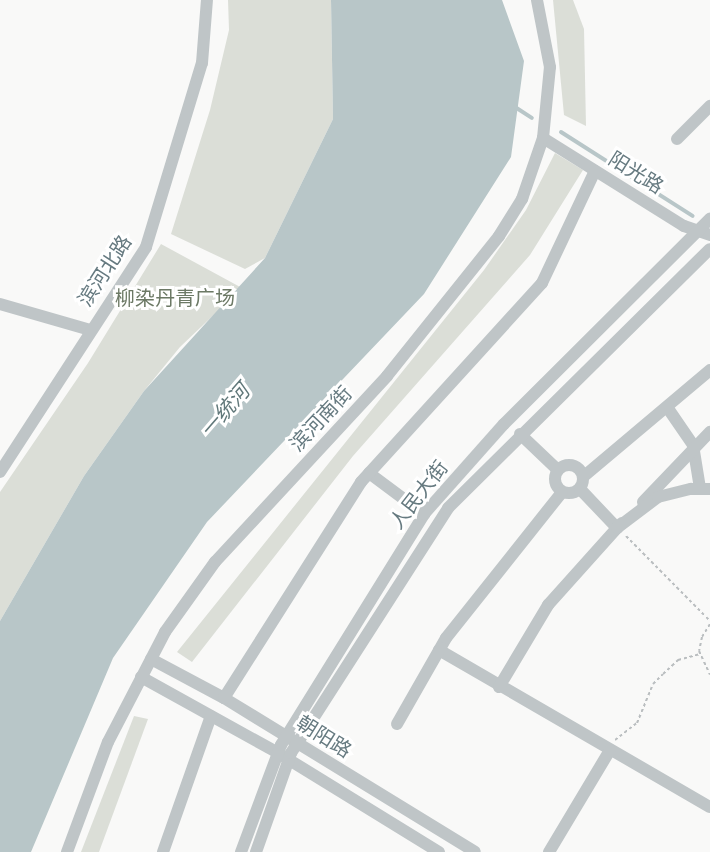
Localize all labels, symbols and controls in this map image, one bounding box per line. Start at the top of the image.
street label: 阳光路 [604,147,668,199]
street label: 滨河北路 [73,231,137,311]
park label: 柳染丹青广场 [115,286,235,310]
water label: 一统河 [195,379,255,443]
street label: 滨河南街 [285,382,357,456]
street label: 人民大街 [385,456,453,534]
street label: 朝阳路 [292,711,356,763]

